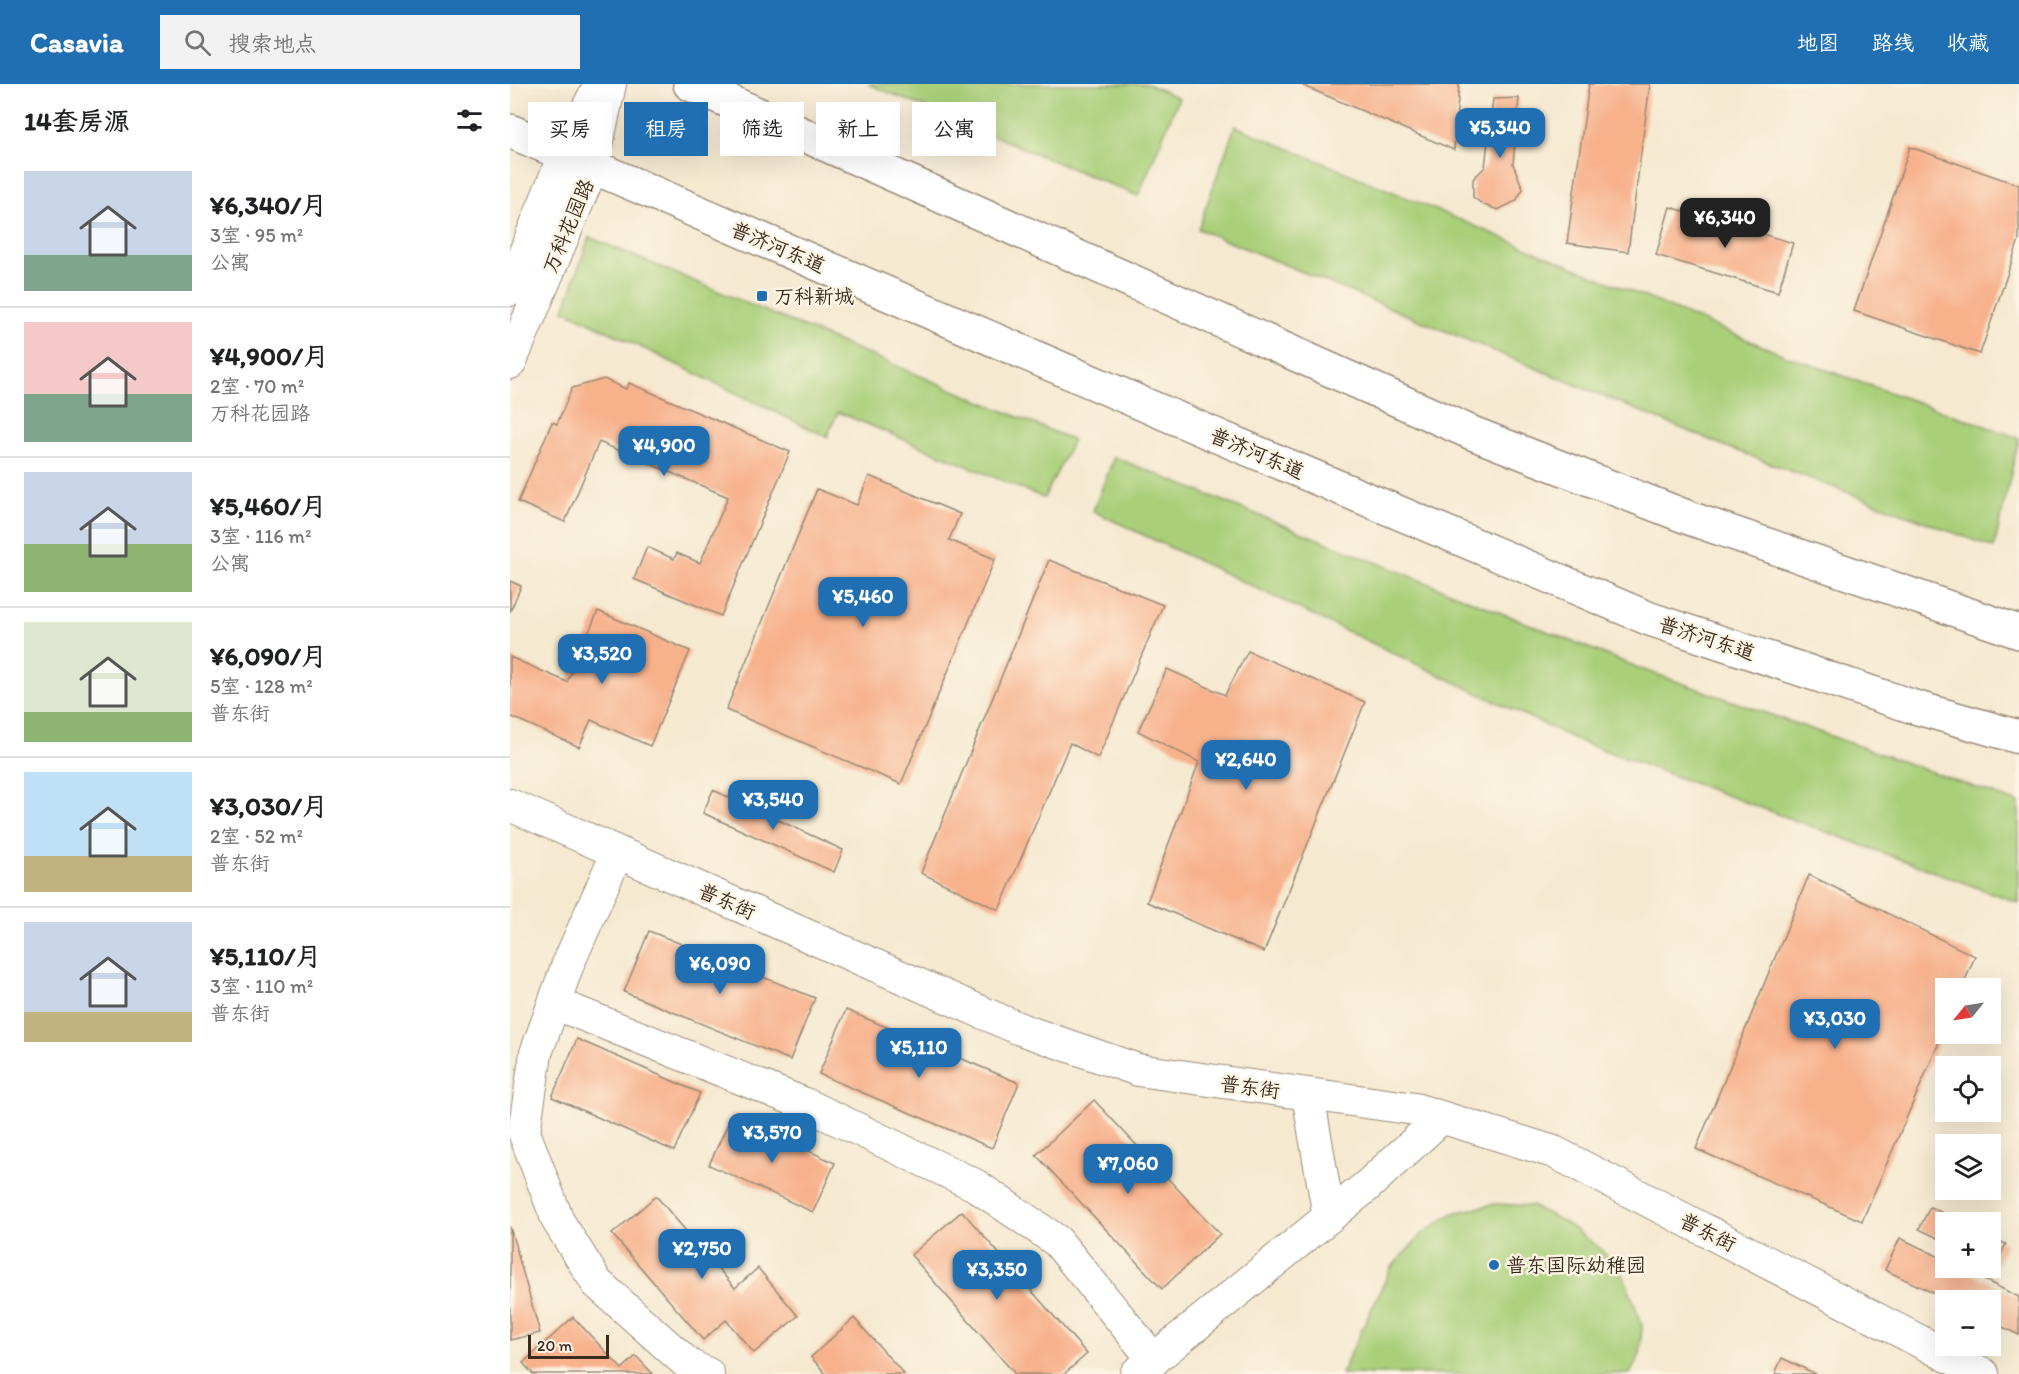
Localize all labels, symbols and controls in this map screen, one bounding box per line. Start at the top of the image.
search box [160,15,580,69]
text: Casavia [30,25,124,59]
icon: search [181,26,214,59]
text: 搜索地点 [229,30,317,57]
text: 地图 [1797,30,1839,55]
text: 路线 [1872,30,1914,55]
text: 收藏 [1947,30,1989,55]
chip: 买房 [528,102,612,156]
chip: 租房 [624,102,708,156]
chip: 筛选 [720,102,804,156]
chip: 新上 [816,102,900,156]
chip: 公寓 [912,102,996,156]
icon: filters [453,104,486,137]
text: 14套房源 [24,105,130,137]
pin: ¥5,340 [1451,108,1549,159]
text: ¥5,340 [1469,115,1531,139]
street label: 万科花园路 [537,174,599,277]
text: ¥6,340/月 [210,189,327,221]
icon: home [72,195,144,267]
pin: ¥6,340 [1676,198,1774,249]
text: ¥6,340 [1694,205,1756,229]
street label: 普济河东道 [727,216,829,278]
text: 3室 · 95 m² [210,223,303,247]
text: 公寓 [210,250,250,274]
place label: 万科新城 [774,284,854,308]
marker: 万科新城 [755,289,769,303]
text: ¥4,900/月 [210,340,329,372]
icon: home [72,346,144,418]
text: 2室 · 70 m² [210,374,304,398]
text: 万科花园路 [210,401,310,425]
street label: 普济河东道 [1206,422,1308,484]
pin: ¥4,900 [615,426,713,477]
text: ¥4,900 [632,433,696,457]
text: ¥5,460/月 [210,490,327,522]
icon: home [72,496,144,568]
text: 3室 · 116 m² [210,524,311,548]
text: 公寓 [210,551,250,575]
pin: ¥5,460 [814,577,912,628]
text: ¥5,460 [832,584,894,608]
street label: 普济河东道 [1656,611,1758,665]
pin: ¥3,520 [553,634,651,685]
text: ¥6,090/月 [210,640,327,672]
text: ¥3,520 [572,641,632,665]
icon: home [72,646,144,718]
text: 5室 · 128 m² [210,674,313,698]
text: 普东街 [210,701,270,725]
pin: ¥2,640 [1197,740,1295,791]
text: ¥2,640 [1215,747,1277,771]
pin: ¥3,540 [724,780,822,831]
text: ¥3,540 [742,787,804,811]
text: ¥3,030/月 [210,790,328,822]
icon: home [72,796,144,868]
text: 2室 · 52 m² [210,824,303,848]
text: 普东街 [210,851,270,875]
street label: 普东街 [695,878,759,924]
text: ¥5,110/月 [210,940,321,972]
pin: ¥6,090 [671,944,769,995]
icon: home [72,946,144,1018]
text: ¥6,090 [689,951,751,975]
text: 3室 · 110 m² [210,974,313,998]
north arrow [1935,978,2001,1044]
map controls [1935,978,2001,1356]
pin: ¥3,030 [1786,999,1884,1050]
text: 普东街 [210,1001,270,1025]
text: ¥3,030 [1804,1006,1866,1030]
pin: ¥5,110 [870,1028,968,1079]
text: ¥5,110 [890,1035,948,1059]
button: locate [1935,1056,2001,1122]
street label: 普东街 [1219,1071,1281,1103]
pin: ¥3,570 [723,1113,821,1164]
text: ¥3,570 [742,1120,802,1144]
button: layers [1935,1134,2001,1200]
pin: ¥7,060 [1079,1144,1177,1195]
text: ¥7,060 [1097,1151,1159,1175]
street label: 普东街 [1676,1208,1740,1256]
button: + [1935,1212,2001,1278]
pin: ¥2,750 [653,1229,751,1280]
text: ¥2,750 [672,1236,732,1260]
pin: ¥3,350 [948,1250,1046,1301]
place label: 普东国际幼稚园 [1506,1253,1646,1277]
text: ¥3,350 [967,1257,1027,1281]
marker: 普东国际幼稚园 [1487,1258,1501,1272]
button: − [1935,1290,2001,1356]
scale bar [528,1332,609,1360]
text: 20 m [537,1336,572,1355]

